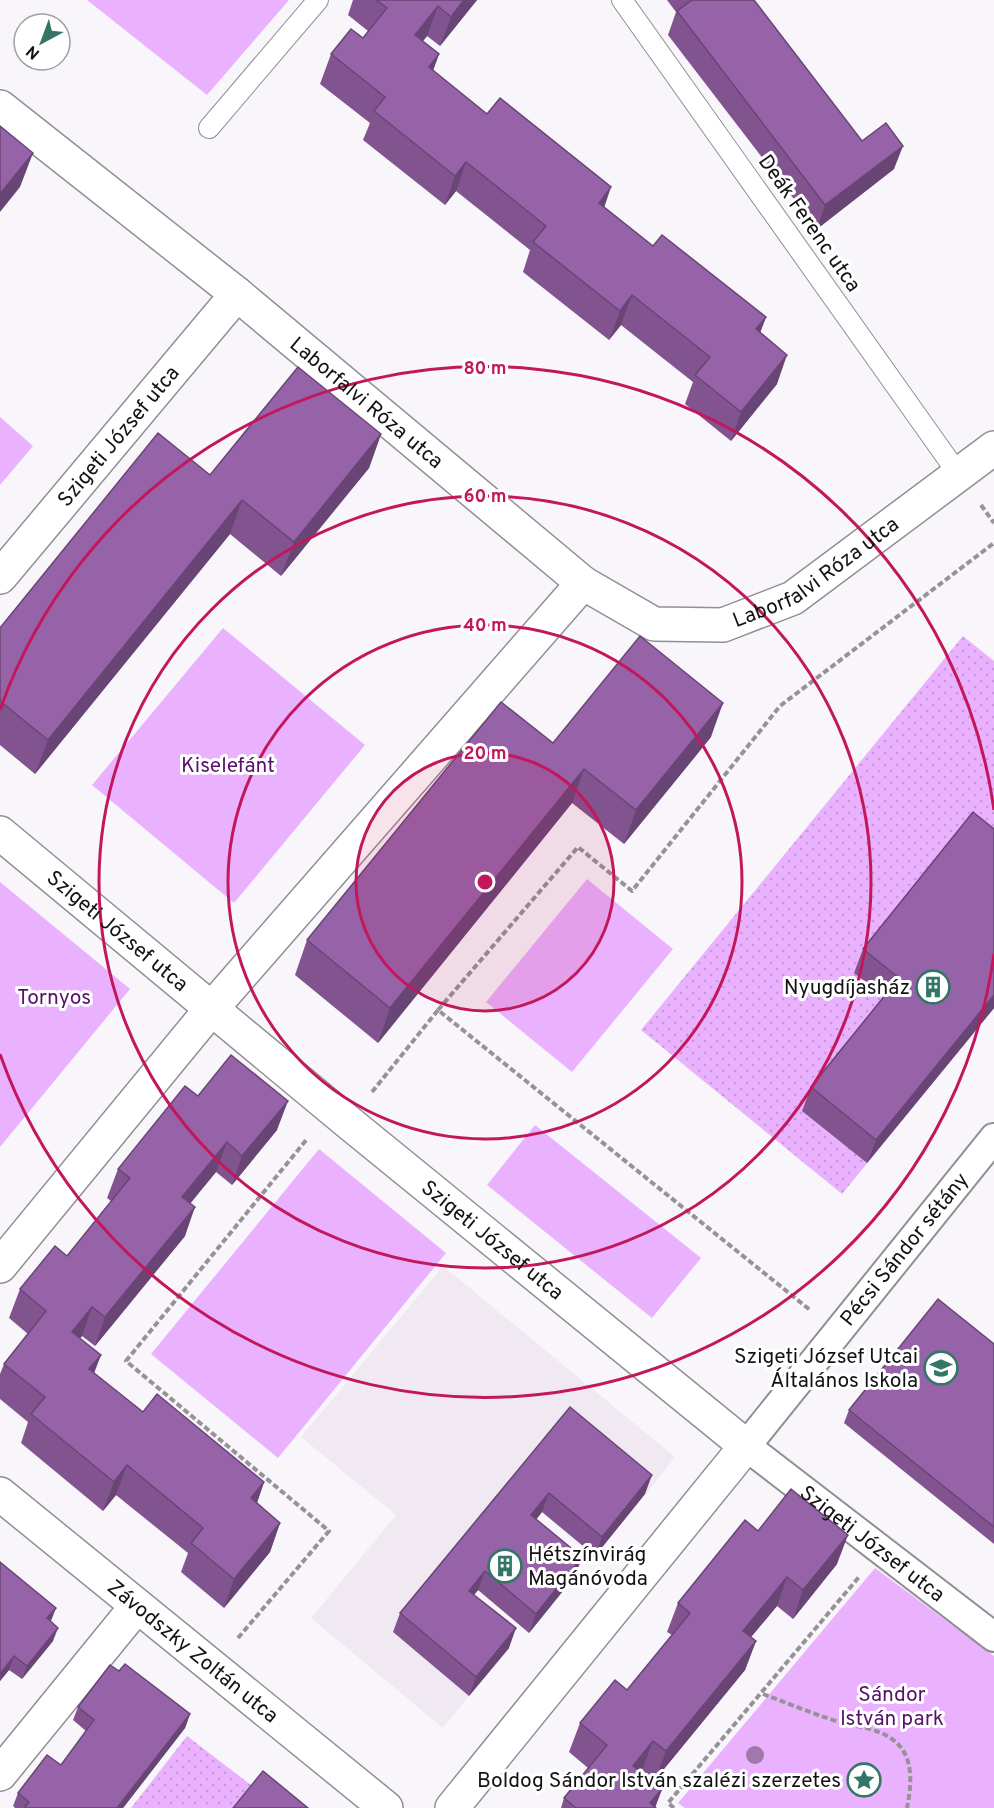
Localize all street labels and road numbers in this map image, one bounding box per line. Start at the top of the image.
street label: Deák Ferenc utca [751,150,866,298]
street label: Laborfalvi Róza utca [283,332,448,476]
street label: Szigeti József utca [52,361,186,513]
street label: Laborfalvi Róza utca [729,512,905,635]
street label: Szigeti József utca [40,865,193,999]
street label: Pécsi Sándor sétány [835,1168,975,1332]
street label: Szigeti József utca [415,1175,569,1307]
street label: Szigeti József utca [793,1480,950,1609]
street label: Závodszky Zoltán utca [101,1575,283,1730]

